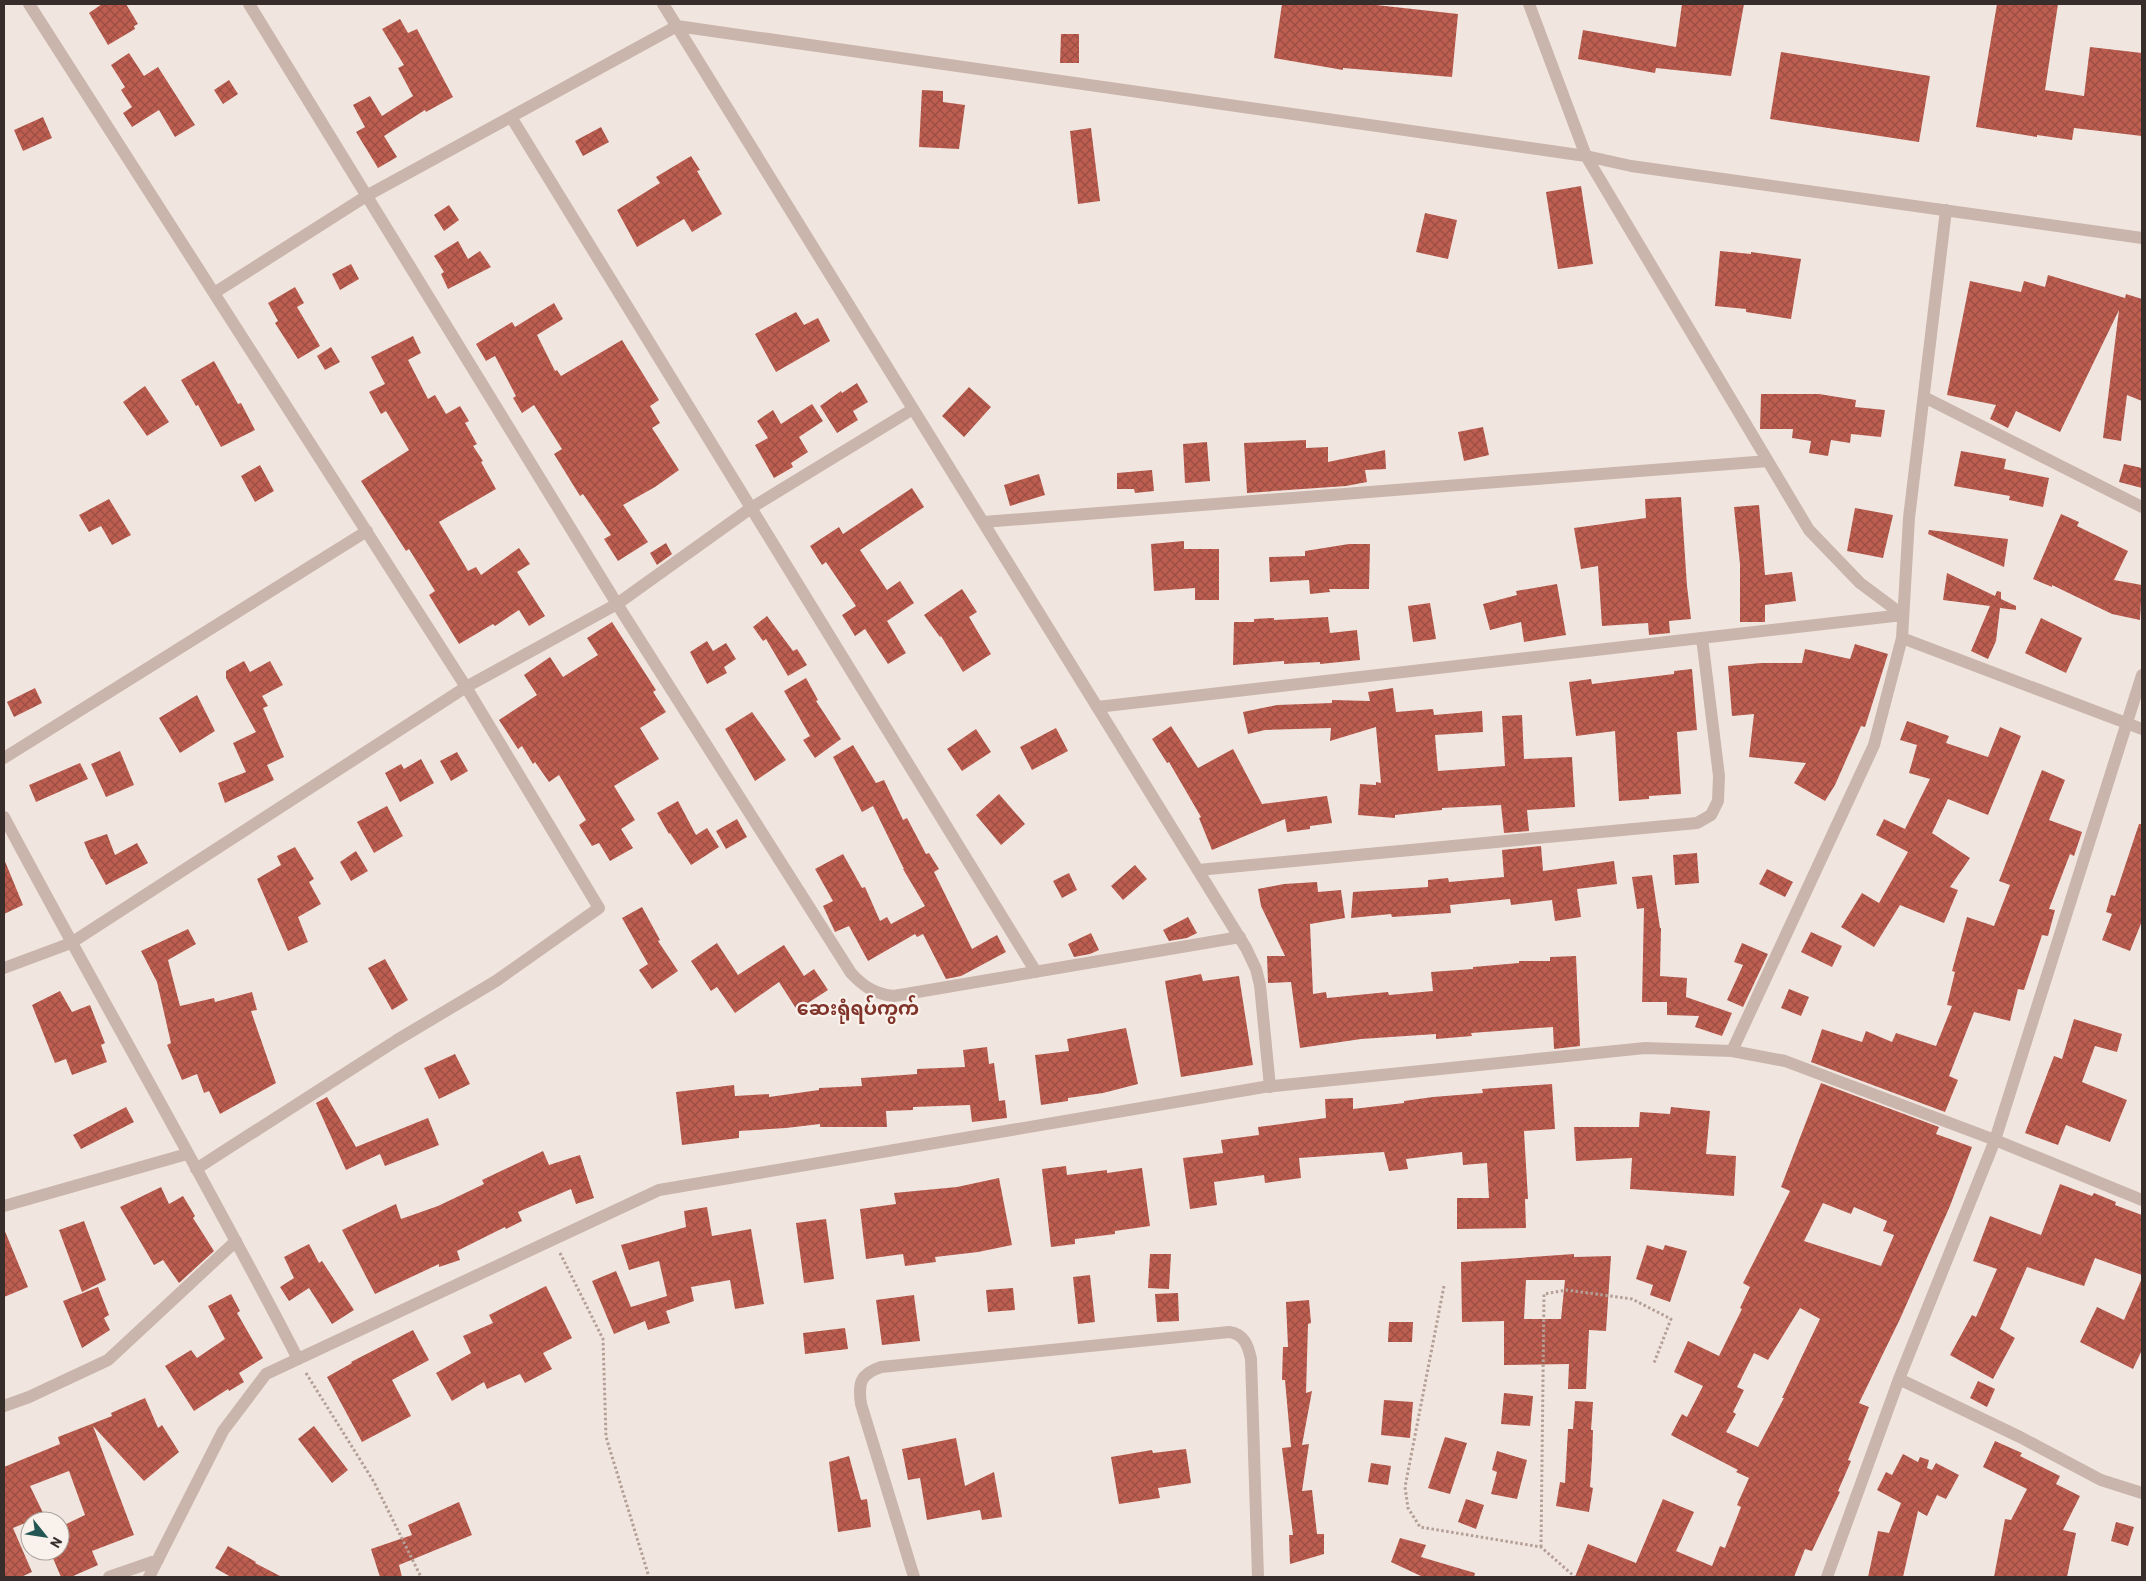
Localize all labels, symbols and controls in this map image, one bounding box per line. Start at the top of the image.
district label: ဆေးရုံရပ်ကွက် [797,995,919,1024]
north arrow [20,1511,70,1561]
text: N [47,1534,66,1551]

